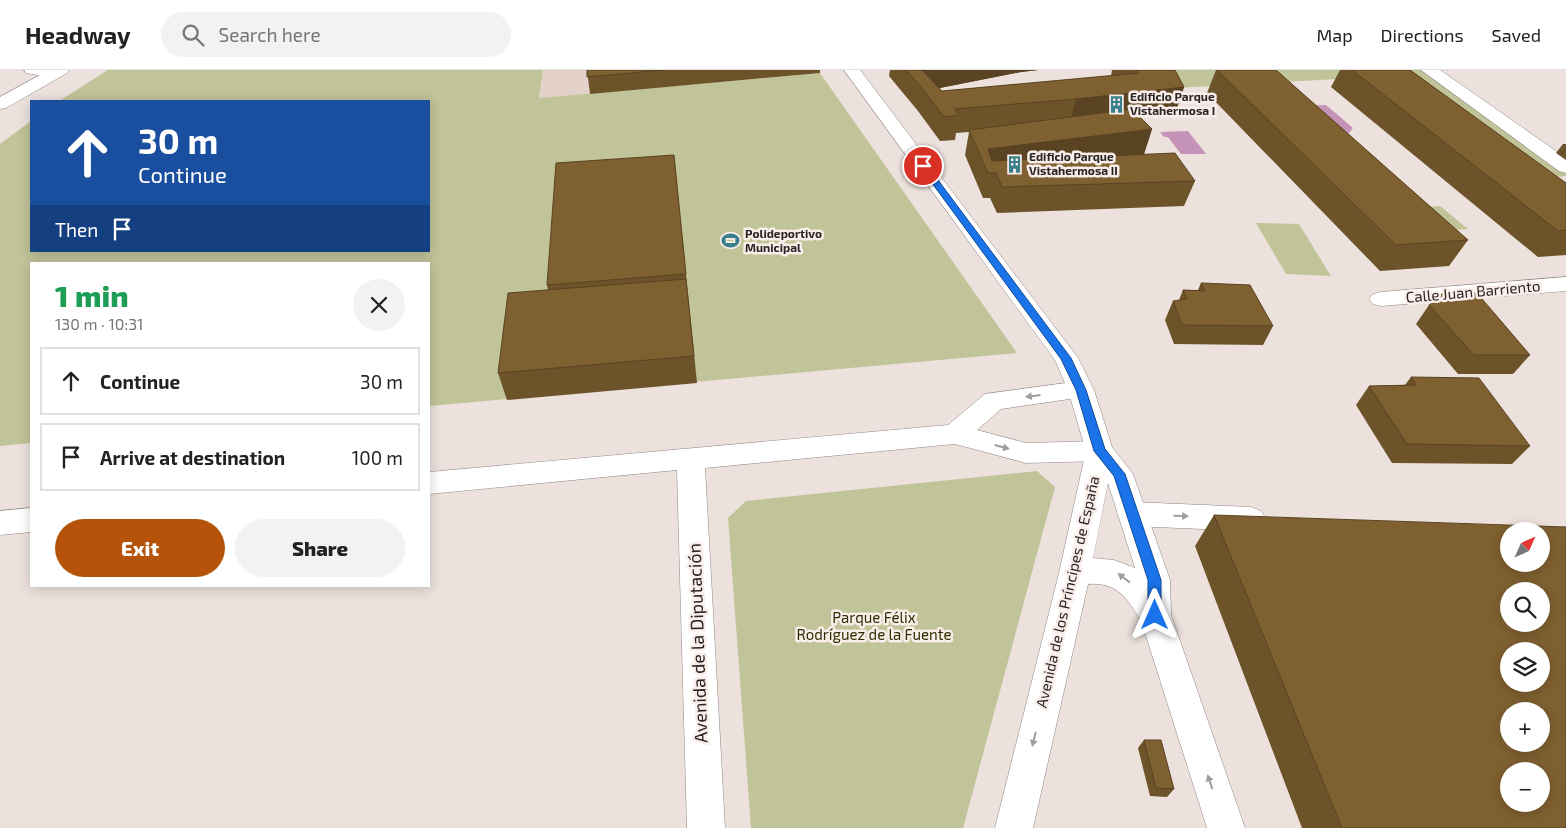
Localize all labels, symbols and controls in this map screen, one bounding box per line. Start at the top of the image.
search box [161,12,511,57]
text: Headway [25,20,131,49]
icon: search [179,21,207,49]
text: Search here [219,23,321,46]
text: Map [1316,24,1353,46]
text: Directions [1381,24,1464,46]
text: Saved [1492,24,1541,46]
place label: Edificio Parque Vistahermosa I [1130,89,1215,117]
building icon: Edificio Parque Vistahermosa I [1106,94,1126,114]
text: 30 m [138,119,218,161]
icon: ahead [55,120,120,185]
pin [902,145,944,187]
place label: Edificio Parque Vistahermosa II [1029,149,1118,177]
icon: arrive [909,152,937,180]
building icon: Edificio Parque Vistahermosa II [1005,154,1025,174]
text: Continue [138,161,227,187]
icon: arrive [108,215,136,243]
text: Then [55,218,98,241]
place label: Polideportivo Municipal [745,226,822,254]
sports icon: Polideportivo Municipal [721,231,741,251]
street label: Calle Juan Barriento [1405,276,1541,306]
text: 1 min [55,277,129,313]
button: close [353,279,405,331]
text: 130 m · 10:31 [55,314,143,333]
icon: ahead [57,367,85,395]
text: Continue [100,370,180,393]
text: 30 m [360,370,403,393]
one-way arrow [1024,392,1040,400]
icon: arrive [57,443,85,471]
one-way arrow [994,443,1009,451]
text: Arrive at destination [100,446,285,469]
text: 100 m [352,446,403,469]
street label: Avenida de los Príncipes de España [1032,474,1103,709]
one-way arrow [1173,512,1189,520]
button: Exit [55,519,225,577]
button: Share [235,519,405,577]
north arrow [1500,522,1550,572]
map controls [1500,522,1550,812]
street label: Avenida de la Diputación [683,543,711,743]
one-way arrow [1117,573,1131,583]
button: search [1500,582,1550,632]
position arrow [1128,588,1180,640]
park label: Parque Félix Rodríguez de la Fuente [797,608,952,643]
button: layers [1500,642,1550,692]
button: + [1500,702,1550,752]
one-way arrow [1030,732,1038,747]
button: − [1500,762,1550,812]
one-way arrow [1206,774,1214,789]

